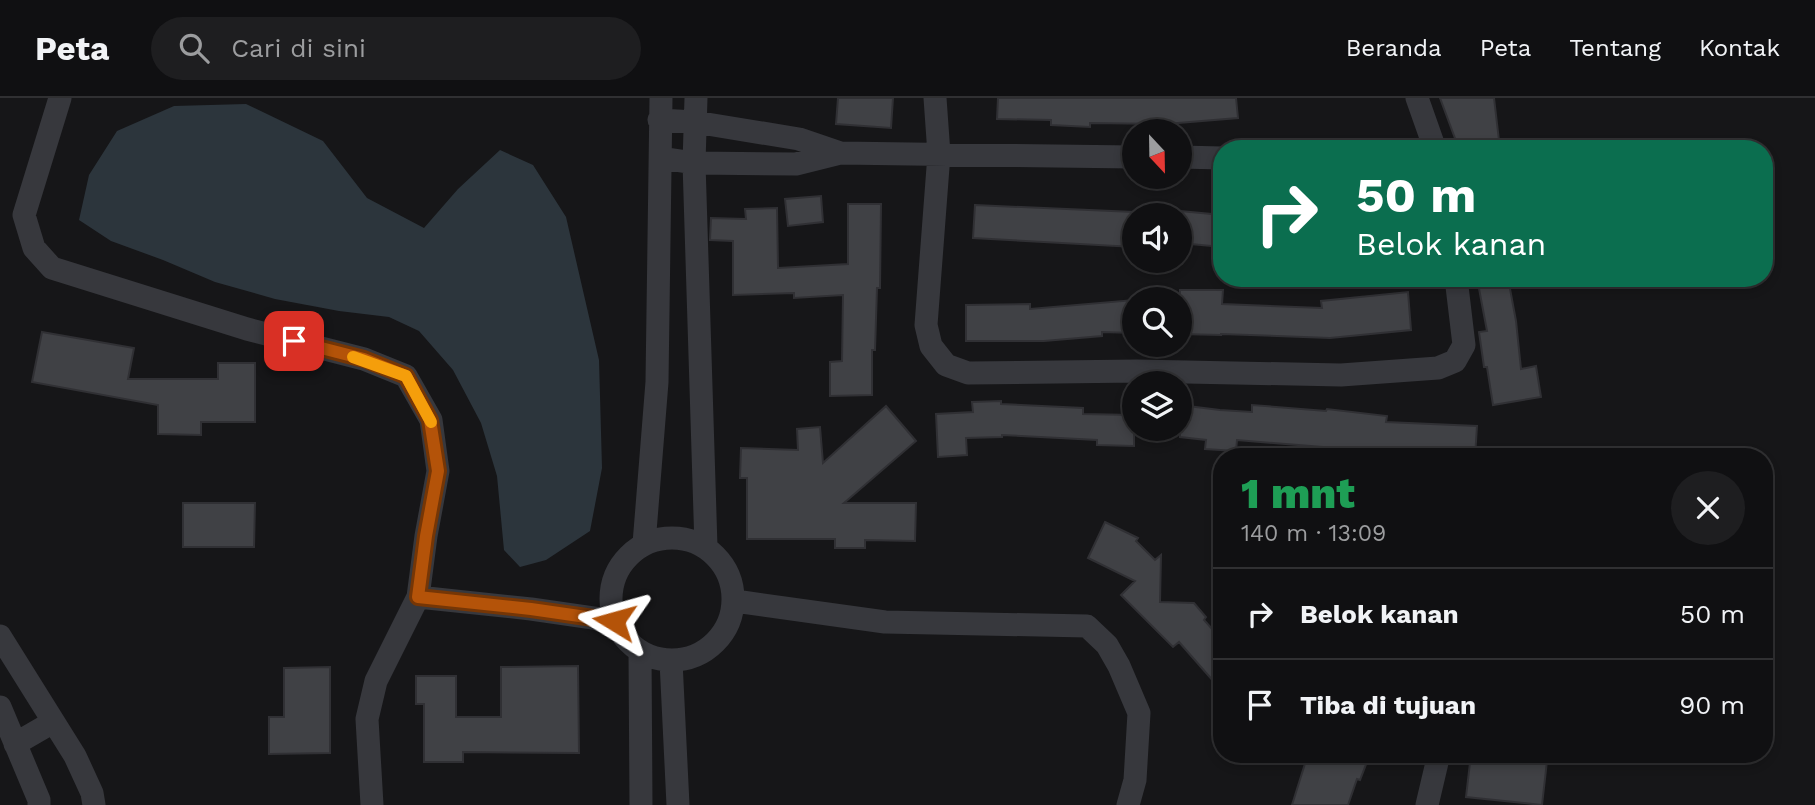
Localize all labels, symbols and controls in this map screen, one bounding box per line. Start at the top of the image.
search box [151,17,641,80]
text: Peta [35,29,109,68]
icon: search [175,29,213,67]
text: Cari di sini [231,33,366,63]
text: Beranda [1346,34,1442,62]
text: Peta [1480,34,1531,62]
text: Tentang [1569,34,1661,62]
text: Kontak [1699,34,1780,62]
north arrow [1122,119,1192,189]
map controls [1122,119,1192,441]
text: 50 m [1356,166,1476,224]
icon: right [1241,168,1332,259]
button: sound [1122,203,1192,273]
text: Belok kanan [1356,225,1546,263]
button: search [1122,287,1192,357]
pin [264,311,324,371]
icon: arrive [275,322,313,360]
button: layers [1122,371,1192,441]
text: 1 mnt [1241,469,1355,518]
button: close [1671,471,1745,545]
text: 140 m · 13:09 [1241,520,1386,547]
position arrow [577,584,651,658]
icon: right [1241,595,1279,633]
text: Belok kanan [1300,599,1459,629]
text: 50 m [1680,599,1745,629]
icon: arrive [1241,686,1279,724]
text: Tiba di tujuan [1300,690,1476,720]
text: 90 m [1679,690,1745,720]

